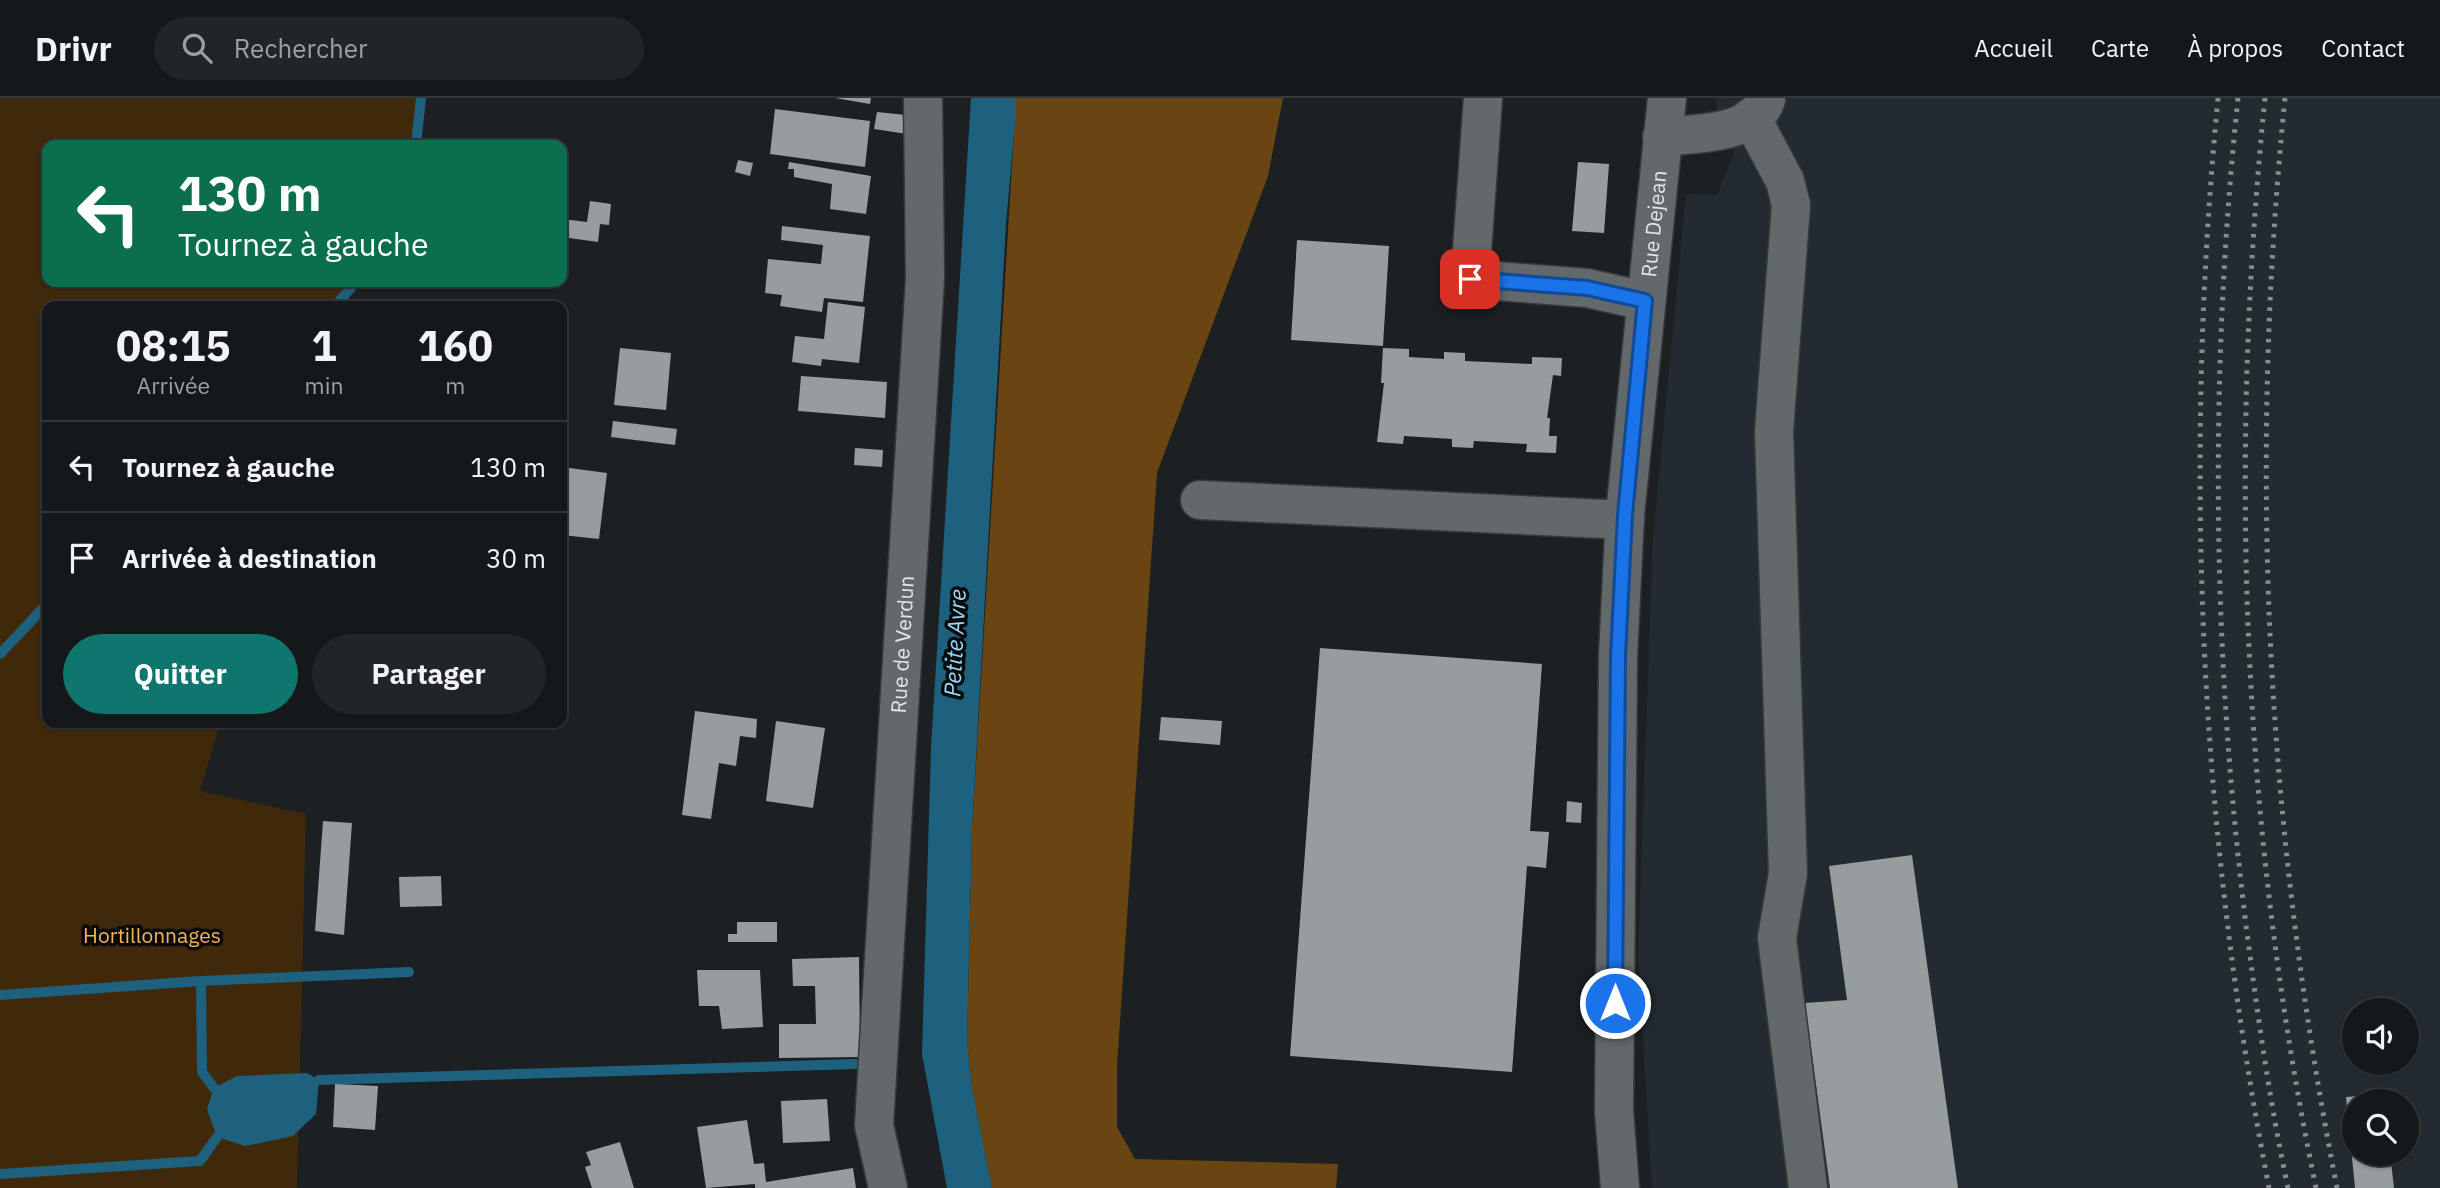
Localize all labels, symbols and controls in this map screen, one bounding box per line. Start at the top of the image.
search box [154,17,644,80]
text: Drivr [35,27,112,70]
icon: search [178,29,216,67]
text: Rechercher [234,31,368,65]
text: Accueil [1974,32,2053,64]
text: Carte [2091,32,2149,64]
text: À propos [2187,32,2283,64]
text: Contact [2321,32,2405,64]
text: 130 m [178,161,322,224]
icon: left [63,168,154,259]
street label: Rue Dejean [1634,169,1673,279]
text: Tournez à gauche [178,223,429,265]
pin [1440,249,1500,309]
icon: arrive [1451,260,1489,298]
text: 08:15 [116,318,231,373]
text: 1 [311,318,337,373]
text: 160 [417,318,493,373]
text: Arrivée [136,370,210,400]
text: min [305,370,343,400]
text: m [445,370,465,400]
icon: left [63,448,101,486]
text: Tournez à gauche [122,450,335,484]
text: 130 m [470,450,546,484]
icon: arrive [63,539,101,577]
text: Arrivée à destination [122,541,377,575]
text: 30 m [486,541,546,575]
street label: Rue de Verdun [884,575,920,714]
water label: Petite Avre [936,588,972,698]
button: Quitter [63,634,298,714]
button: Partager [312,634,546,714]
park label: Hortillonnages [83,921,221,949]
position arrow [1578,966,1652,1040]
map controls [2342,998,2419,1166]
button: sound [2342,998,2419,1075]
button: search [2342,1089,2419,1166]

